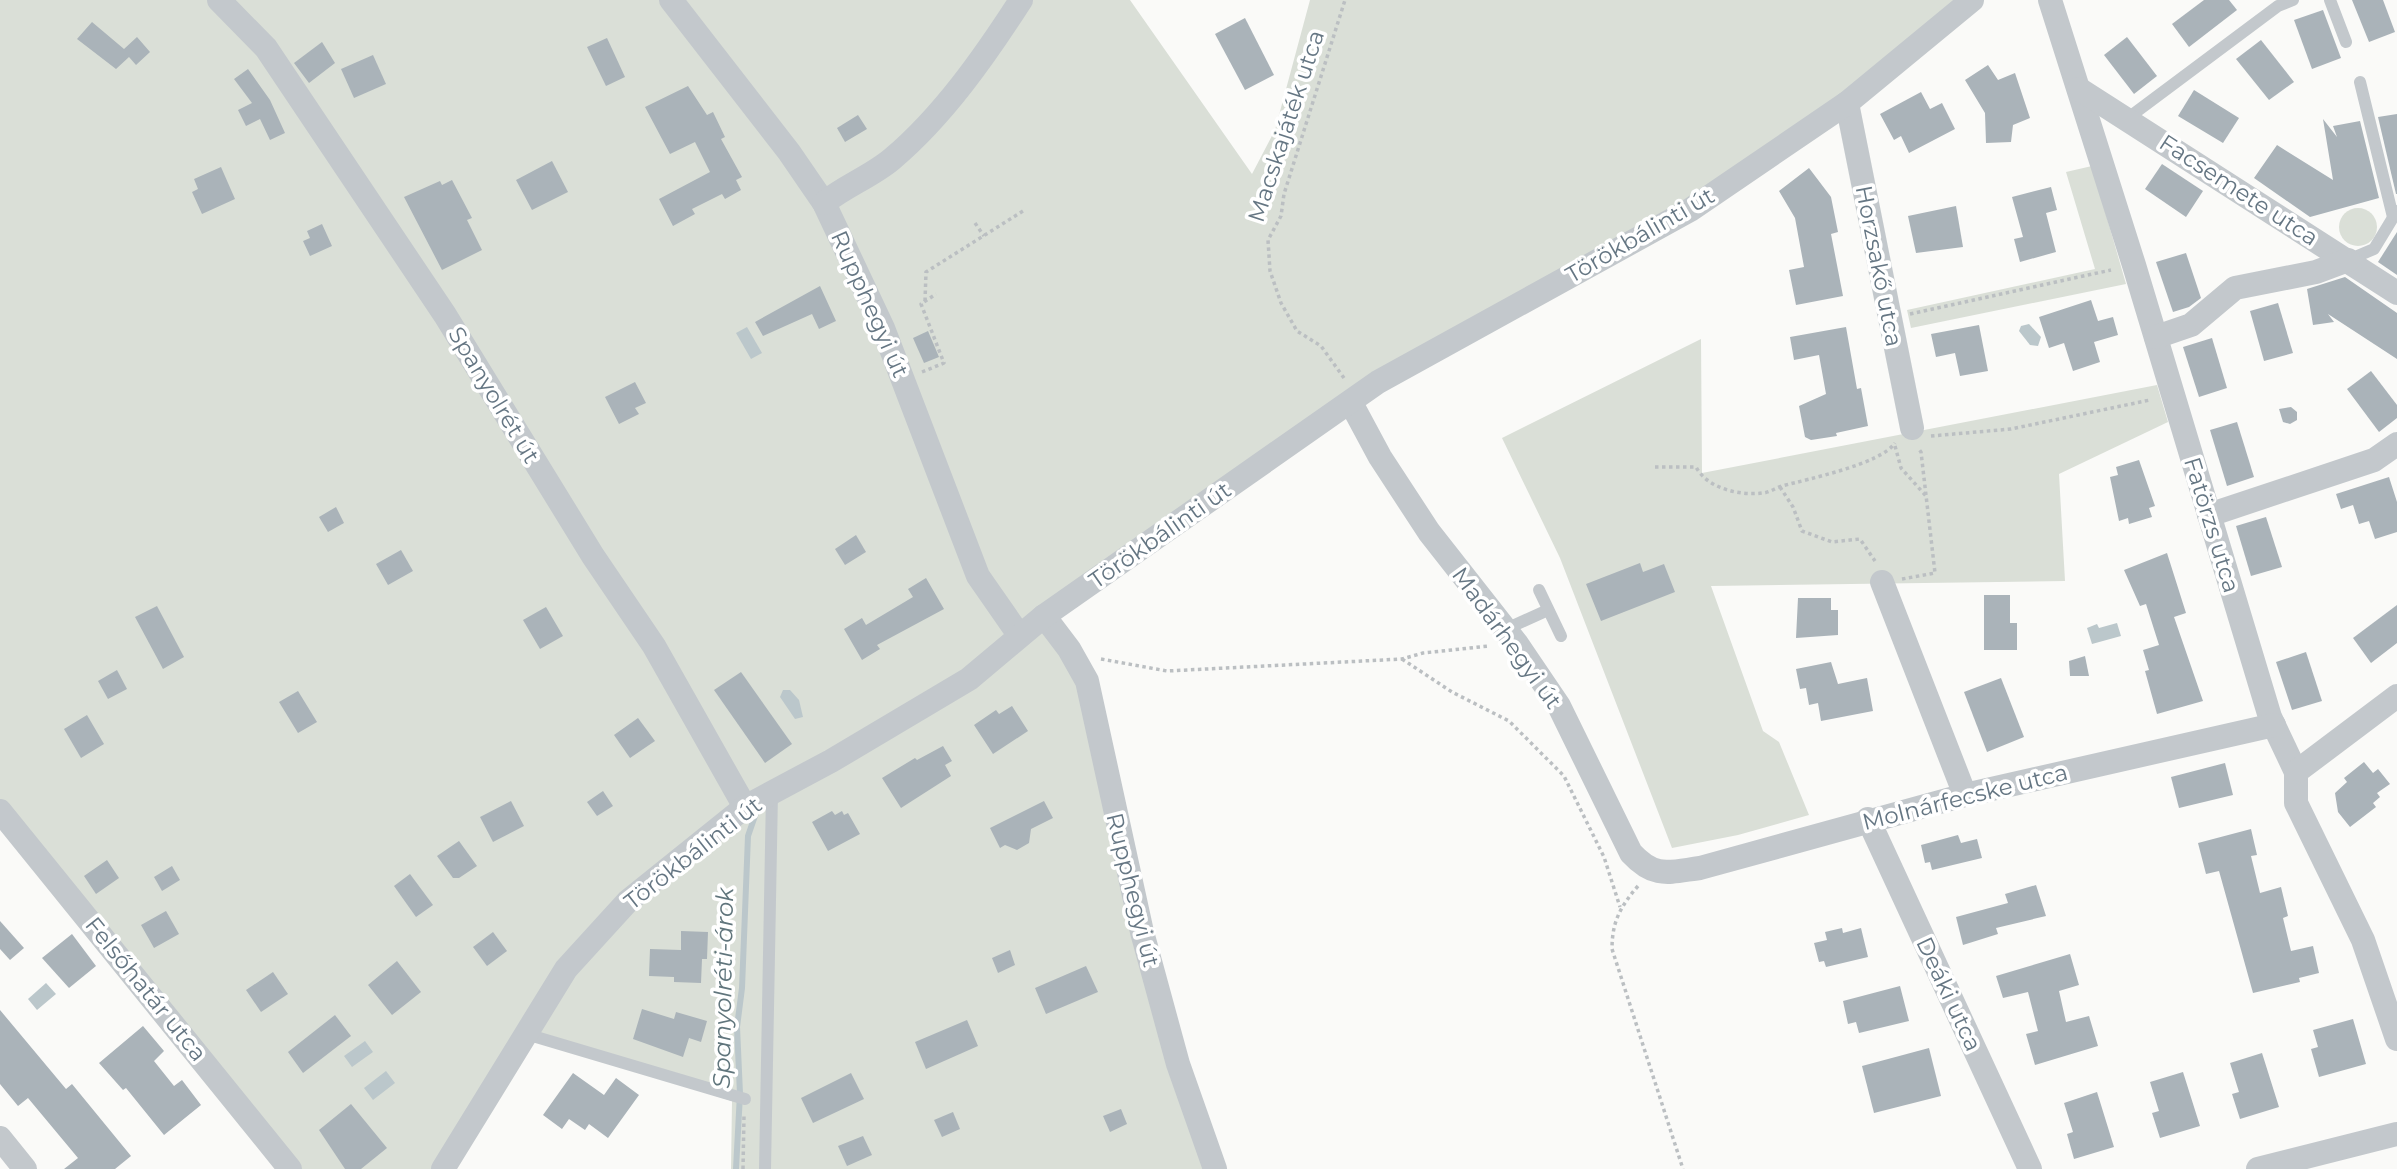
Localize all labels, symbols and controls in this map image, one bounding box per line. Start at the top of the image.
street label: Macskajáték utca [1242,27,1330,225]
street label: Facsemete utca [2154,128,2324,252]
street label: Törökbálinti út [1561,181,1719,289]
street label: Horzsakő utca [1850,183,1908,349]
street label: Rupphegyi út [825,226,915,382]
street label: Spanyolrét út [442,322,546,468]
street label: Fatörzs utca [2178,454,2246,596]
street label: Törökbálinti út [1084,476,1236,594]
street label: Madárhegyi út [1446,562,1568,714]
street label: Molnárfecske utca [1859,758,2071,836]
street label: Törökbálinti út [619,791,767,915]
street label: Rupphegyi út [1100,810,1166,970]
water label: Spanyolréti-árok [707,886,739,1089]
street label: Felsőhatár utca [79,911,213,1067]
street label: Deáki utca [1910,932,1988,1056]

